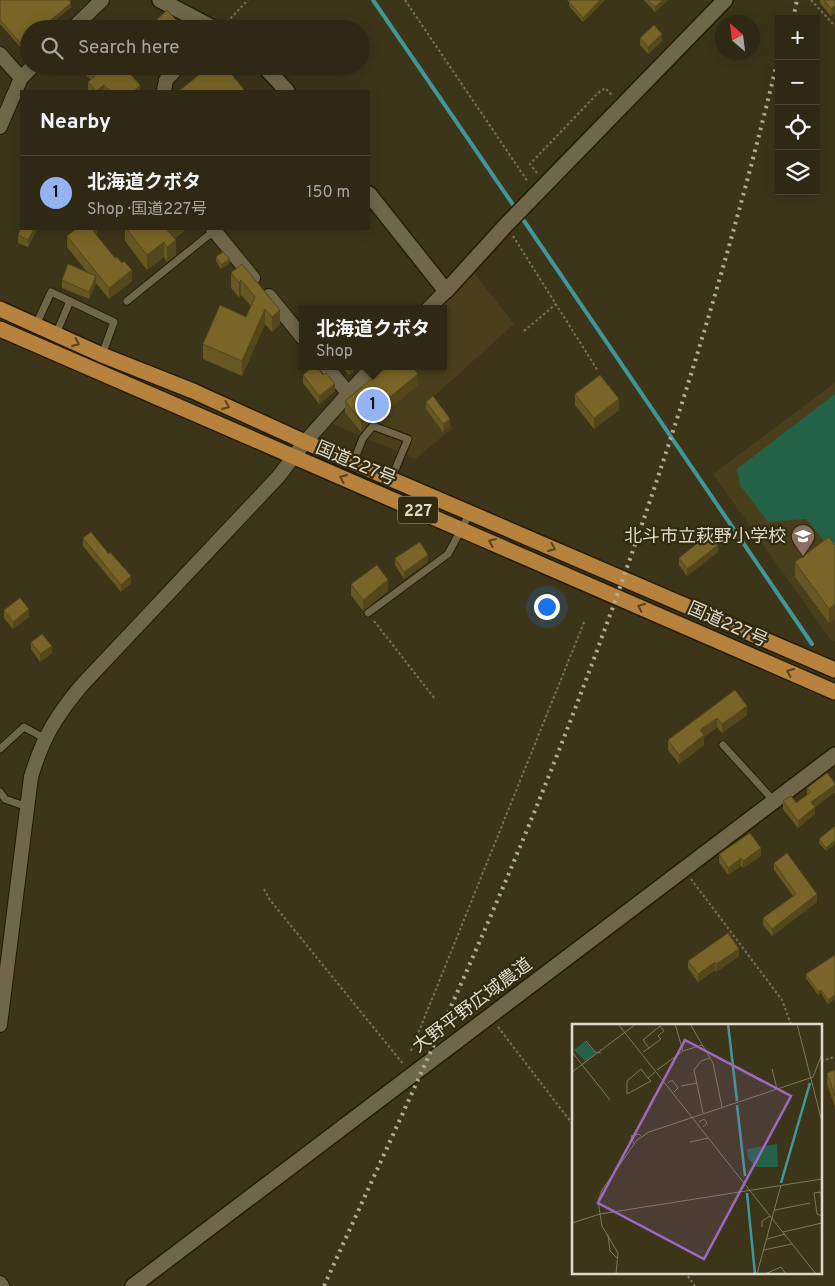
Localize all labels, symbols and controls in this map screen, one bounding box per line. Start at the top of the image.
north arrow [715,15,760,60]
map controls [775,15,820,195]
button: + [775,15,820,60]
search box [20,20,370,75]
icon: search [38,34,66,62]
text: Search here [78,36,180,60]
button: − [775,60,820,105]
button: locate [775,105,820,150]
text: Nearby [40,109,111,136]
button: layers [775,150,820,195]
text: 北海道クボタ [87,171,201,195]
text: 1 [53,183,59,203]
text: 150 m [307,183,350,203]
text: Shop · 国道227号 [87,200,207,220]
popup [299,305,447,370]
text: 北海道クボタ [316,318,430,342]
one-way arrow [71,337,80,347]
text: Shop [316,342,353,362]
pin: 1 [357,386,389,424]
one-way arrow [221,400,230,411]
street label: 国道227号 [312,437,399,492]
one-way arrow [339,473,348,484]
road number: 227 [398,496,438,524]
school or university icon: 北斗市立萩野小学校 [790,523,816,557]
place label: 北斗市立萩野小学校 [624,526,786,549]
one-way arrow [488,538,497,549]
one-way arrow [547,541,556,552]
your location [534,594,560,620]
street label: 国道227号 [684,598,771,653]
one-way arrow [637,603,646,614]
one-way arrow [786,668,795,679]
street label: 大野平野広域農道 [408,954,537,1059]
inset map [572,1024,822,1274]

